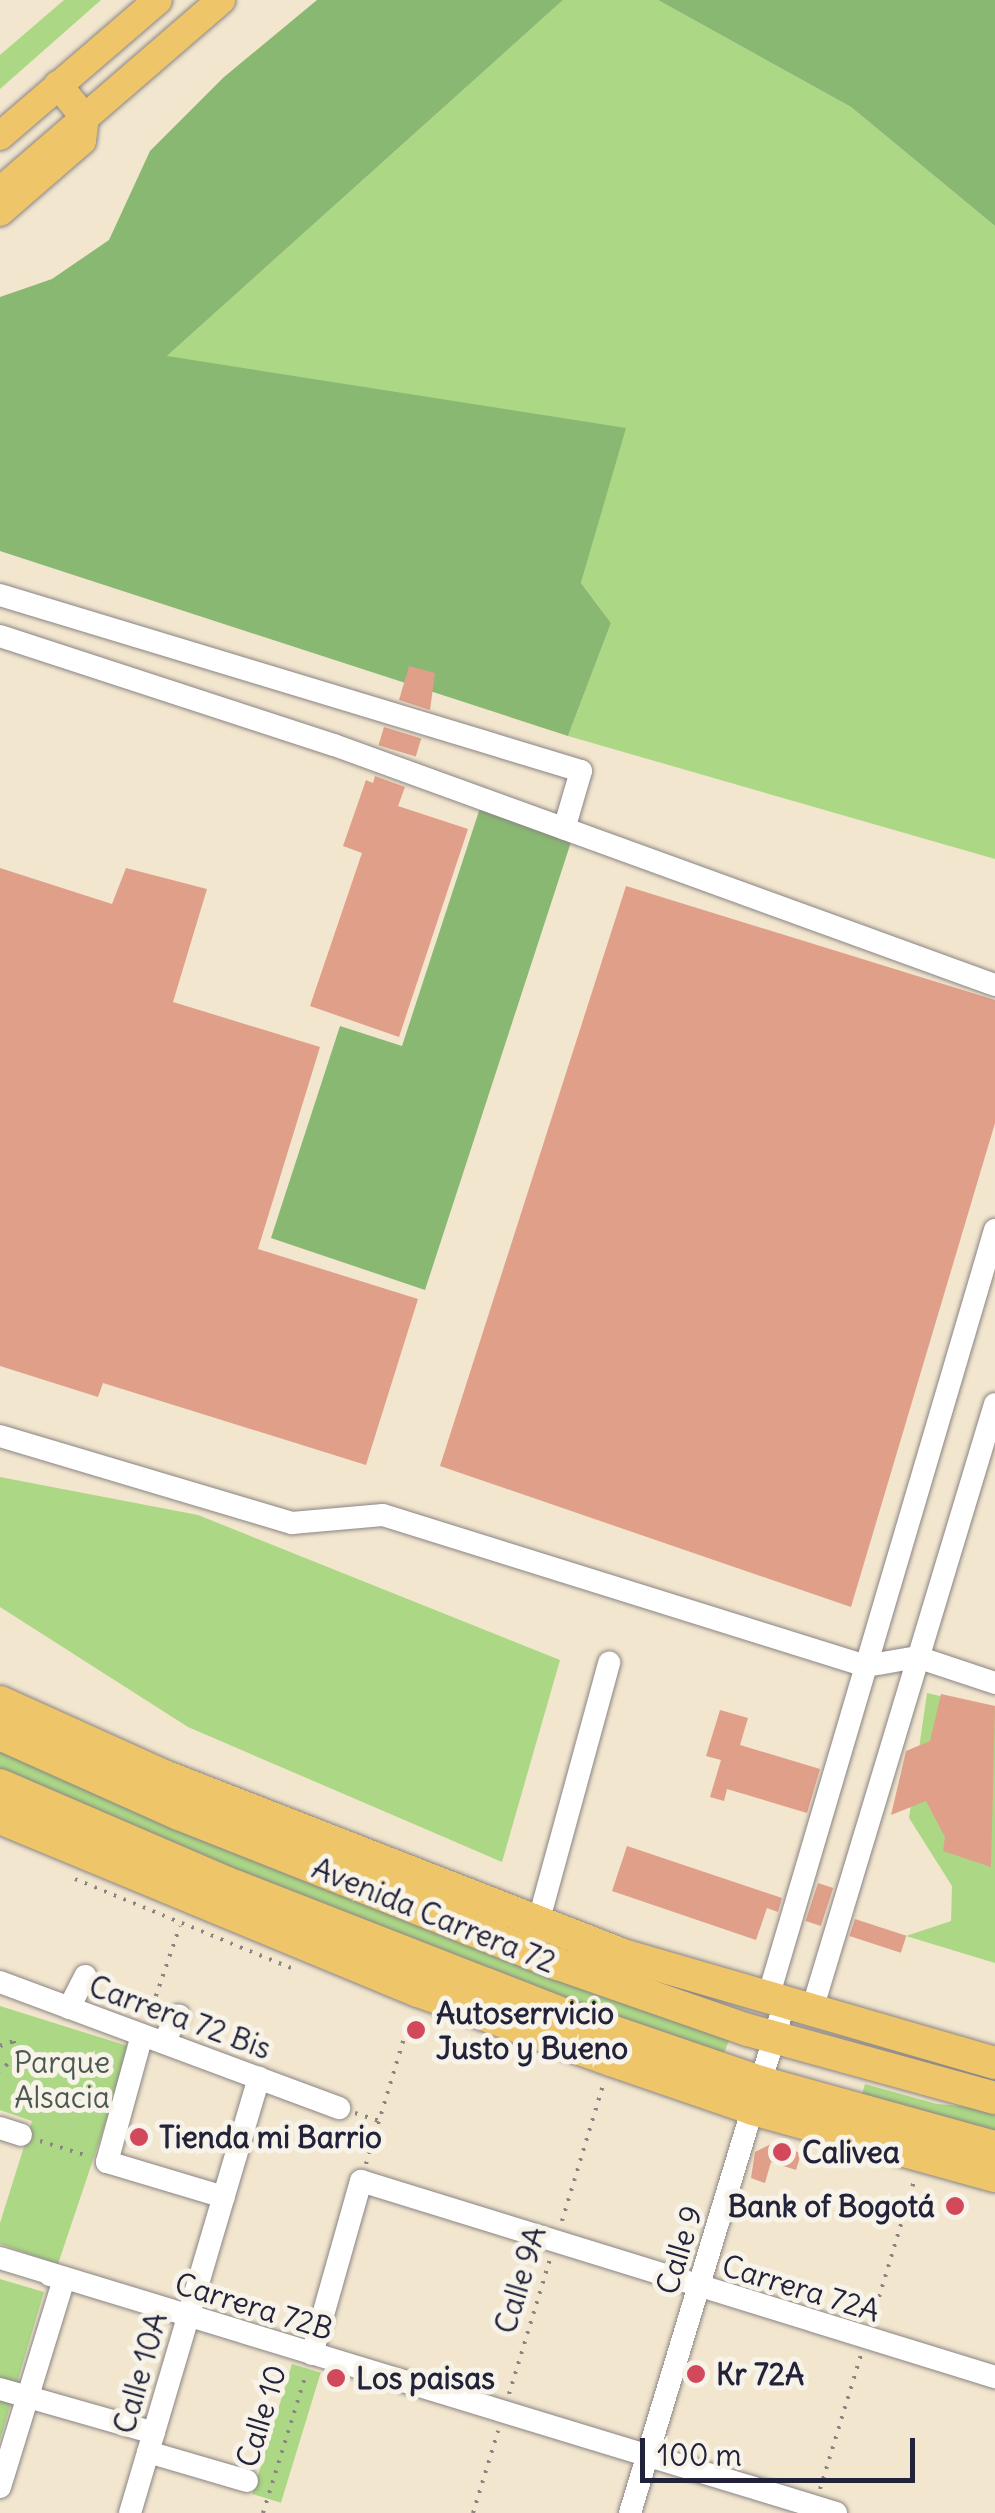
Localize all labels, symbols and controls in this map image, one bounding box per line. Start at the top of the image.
street label: Avenida Carrera 72 [307,1850,561,1980]
street label: Carrera 72 Bis [84,1967,276,2067]
place label: Autoserrvicio Justo y Bueno [436,1995,628,2066]
marker: Autoserrvicio Justo y Bueno [405,2019,427,2041]
park label: Parque Alsacia [14,2044,110,2114]
place label: Tienda mi Barrio [159,2119,382,2155]
marker: Tienda mi Barrio [128,2126,150,2148]
place label: Calivea [802,2134,900,2170]
marker: Calivea [771,2141,793,2163]
place label: Bank of Bogotá [728,2188,935,2224]
marker: Bank of Bogotá [944,2195,966,2217]
street label: Calle 9 [649,2201,709,2299]
street label: Calle 9A [487,2222,553,2338]
street label: Carrera 72A [718,2247,884,2329]
street label: Carrera 72B [171,2265,337,2347]
street label: Calle 10A [106,2308,174,2438]
place label: Kr 72A [716,2356,804,2392]
place label: Los paisas [356,2360,495,2396]
street label: Calle 10 [228,2361,294,2471]
marker: Kr 72A [685,2363,707,2385]
marker: Los paisas [325,2367,347,2389]
scale bar [645,2418,920,2480]
text: 100 m [657,2436,742,2474]

